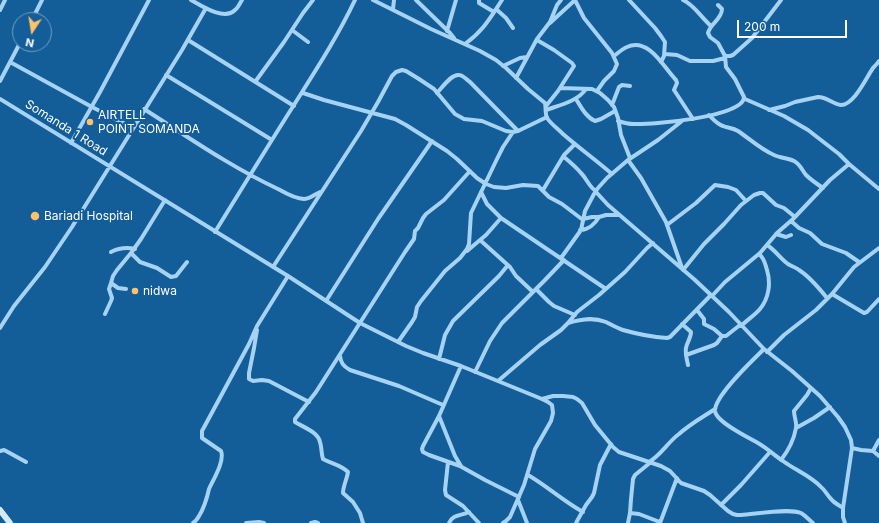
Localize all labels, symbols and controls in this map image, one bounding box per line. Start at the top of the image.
north arrow [12,12,52,52]
scale bar [739,12,849,38]
text: 200 m [744,19,780,34]
text: N [24,35,35,50]
street label: Somanda 1 Road [22,97,110,159]
place label: AIRTELL POINT SOMANDA [98,108,200,136]
marker: AIRTELL POINT SOMANDA [85,117,95,127]
place label: Bariadi Hospital [44,209,133,223]
marker: Bariadi Hospital [29,210,41,222]
place label: nidwa [143,284,177,298]
marker: nidwa [130,286,140,296]

